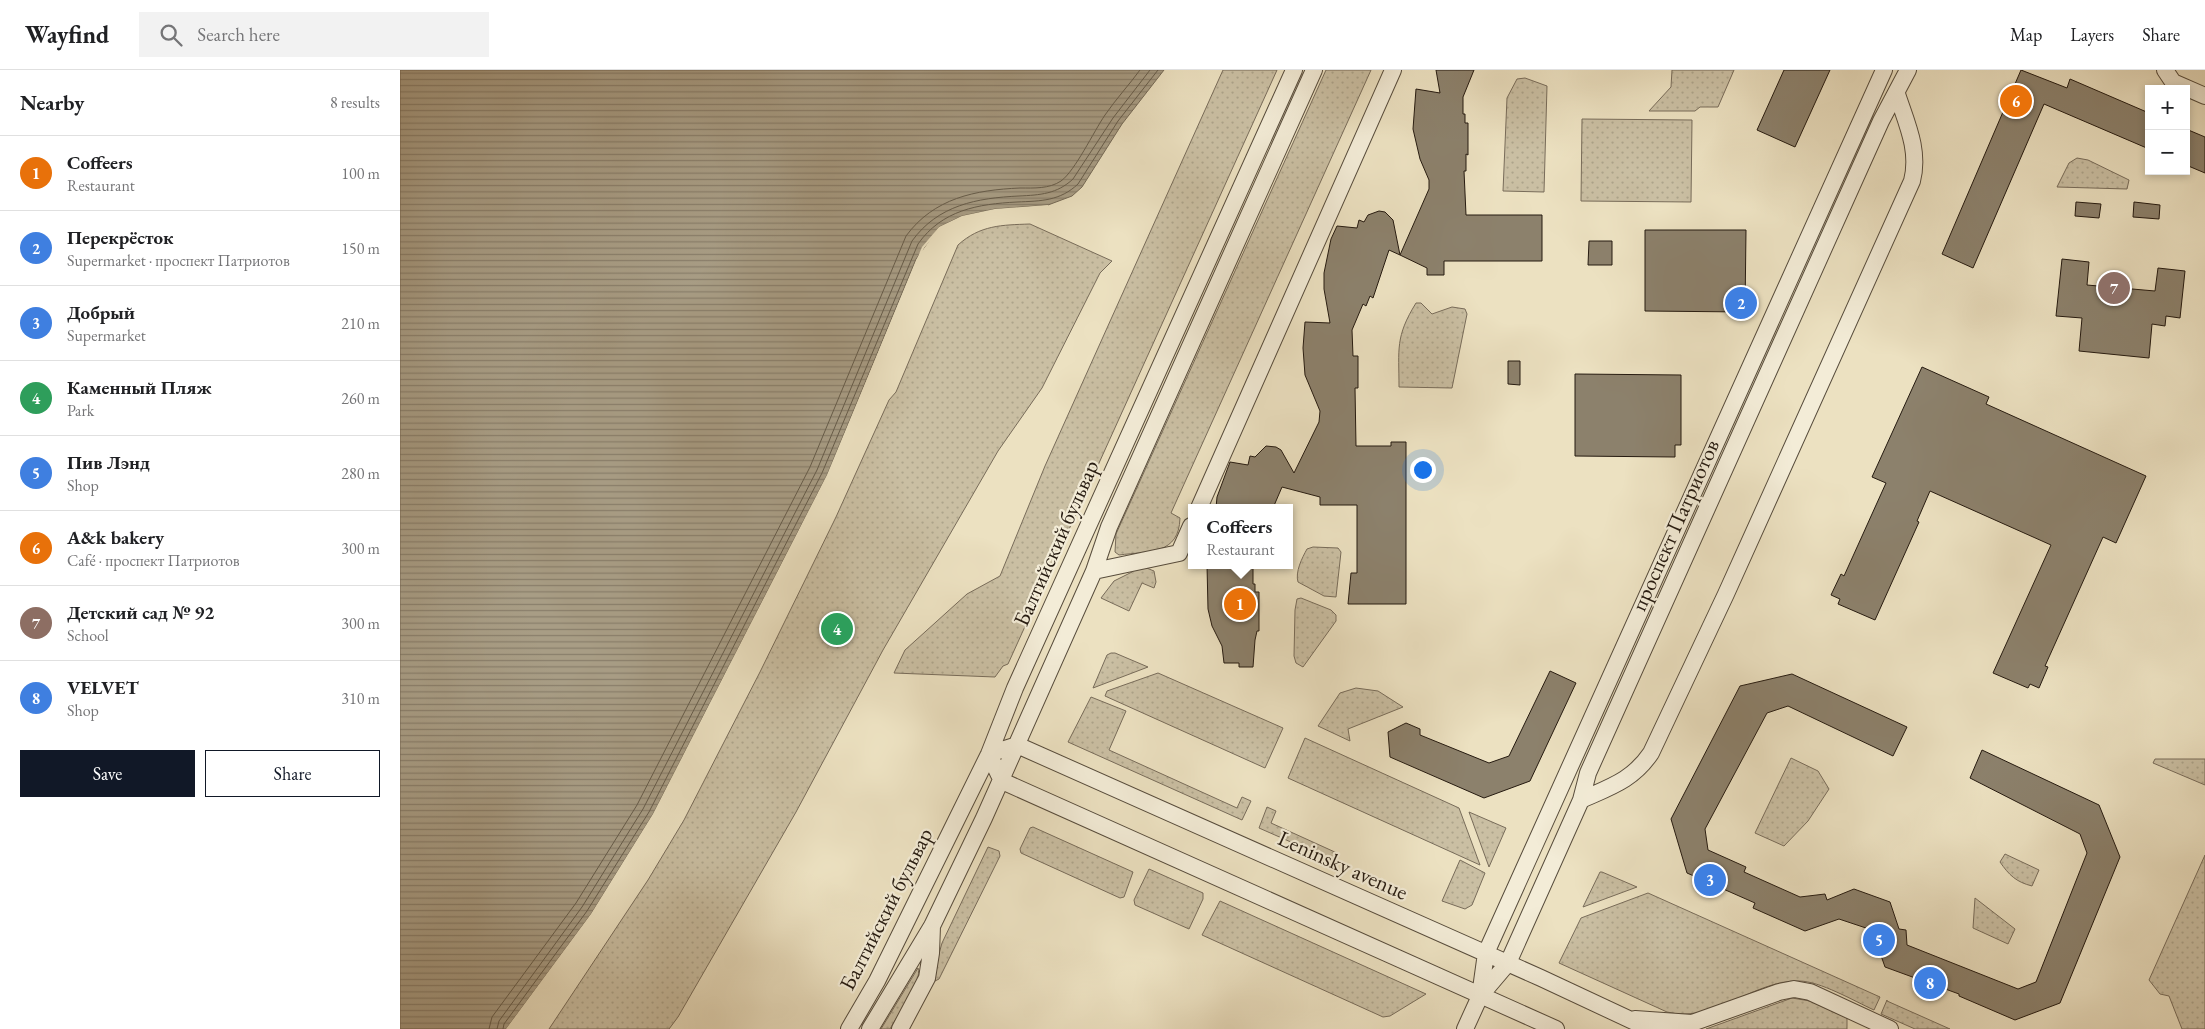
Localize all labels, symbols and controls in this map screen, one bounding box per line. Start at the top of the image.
search box [139,12,489,57]
text: Wayfind [25,19,109,50]
icon: search [157,21,185,49]
text: Search here [197,22,280,47]
text: Map [2010,23,2042,46]
text: Layers [2070,23,2114,46]
text: Share [2142,23,2180,46]
pin: 6 [2000,82,2032,120]
map controls [2145,85,2190,175]
button: + [2145,85,2190,130]
text: Nearby [20,89,84,116]
text: 8 results [330,92,380,113]
button: − [2145,130,2190,175]
text: Coffeers [67,150,133,175]
text: 1 [32,163,40,184]
text: 100 m [341,163,380,184]
text: Restaurant [67,175,135,196]
text: Перекрёсток [67,225,174,250]
text: 2 [32,238,40,259]
text: 150 m [341,238,380,259]
text: Supermarket · проспект Патриотов [67,250,290,271]
pin: 7 [2098,269,2130,307]
pin: 2 [1725,284,1757,322]
text: Добрый [67,300,135,325]
text: 3 [32,313,40,334]
text: 210 m [341,313,380,334]
text: Supermarket [67,325,146,346]
text: Каменный Пляж [67,375,212,400]
text: 4 [32,388,40,409]
text: 260 m [341,388,380,409]
text: Park [67,400,94,421]
street label: проспект Патриотов [1624,435,1726,615]
text: Пив Лэнд [67,450,150,475]
street label: Балтийский бульвар [1006,455,1106,631]
your location [1410,457,1436,483]
text: 5 [32,463,40,484]
text: 280 m [341,463,380,484]
text: Shop [67,475,99,496]
popup [1188,504,1293,569]
text: Coffeers [1207,514,1272,539]
text: A&k bakery [67,525,164,550]
text: 6 [32,538,40,559]
text: 300 m [341,538,380,559]
text: Restaurant [1207,539,1274,560]
text: Café · проспект Патриотов [67,550,240,571]
pin: 1 [1224,585,1256,623]
text: Детский сад № 92 [67,600,214,625]
pin: 4 [821,610,853,648]
text: 7 [32,613,40,634]
text: 300 m [341,613,380,634]
text: School [67,625,109,646]
text: VELVET [67,675,139,700]
text: 8 [32,688,40,709]
text: 310 m [341,688,380,709]
text: Shop [67,700,99,721]
button: Save [20,750,195,797]
button: Share [205,750,380,797]
street label: Балтийский бульвар [832,823,940,995]
street label: Leninsky avenue [1273,823,1413,907]
pin: 3 [1694,861,1726,899]
pin: 5 [1863,921,1895,959]
pin: 8 [1914,964,1946,1002]

